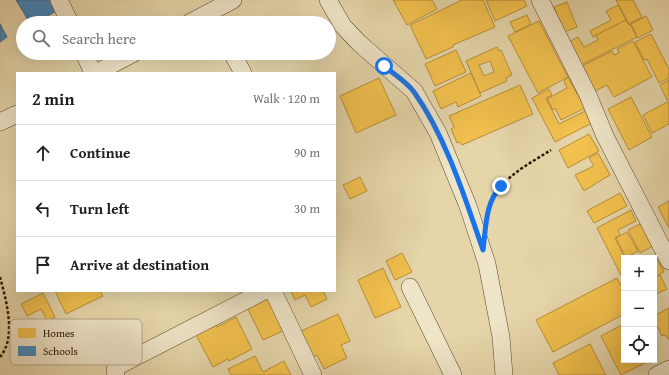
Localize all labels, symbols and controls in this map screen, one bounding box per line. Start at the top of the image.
search box [16,16,336,60]
icon: search [30,27,52,49]
text: Search here [62,28,136,49]
route start [375,57,393,75]
text: 2 min [32,86,74,111]
text: Walk · 120 m [253,89,320,108]
icon: ahead [32,142,54,164]
text: Continue [70,142,131,163]
text: 90 m [294,143,320,162]
route end [492,177,510,195]
icon: left [32,198,54,220]
text: Turn left [70,198,129,219]
text: 30 m [294,199,320,218]
icon: arrive [32,254,54,276]
text: Arrive at destination [70,254,209,275]
map controls [621,255,657,363]
button: + [621,255,657,291]
button: − [621,291,657,327]
legend [10,319,142,365]
text: Homes [43,325,74,341]
button: locate [621,327,657,363]
text: Schools [43,343,78,359]

